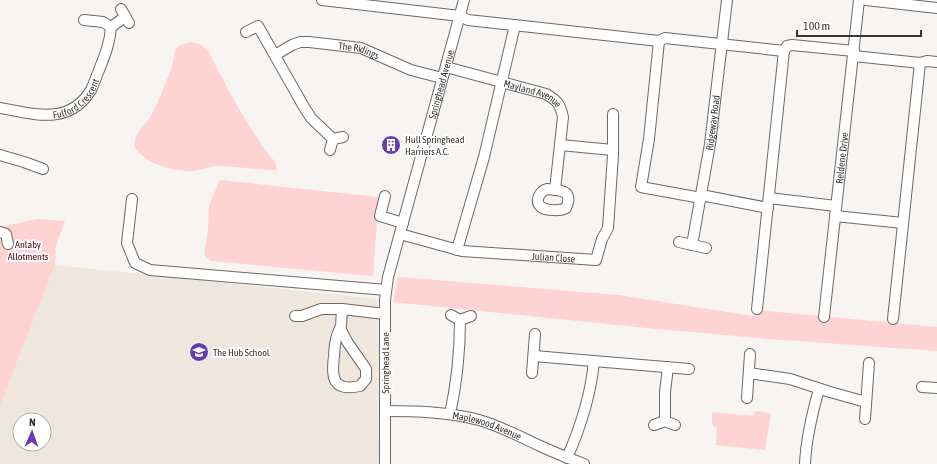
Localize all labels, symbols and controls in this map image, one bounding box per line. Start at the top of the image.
scale bar [797,12,921,38]
text: 100 m [803,19,830,33]
street label: The Ridings [338,40,381,61]
street label: Springhead Avenue [426,48,456,120]
street label: Fulford Crescent [52,77,101,120]
street label: Mayland Avenue [503,77,564,109]
street label: Ridgeway Road [703,94,721,151]
street label: Reldene Drive [833,131,850,184]
building icon: Hull Springhead Harriers A.C. [380,134,402,156]
place label: Hull Springhead Harriers A.C. [405,134,465,157]
park label: Anlaby Allotments [8,239,49,262]
street label: Julian Close [531,250,576,264]
street label: Springhead Lane [380,332,391,394]
school or university icon: The Hub School [188,341,210,363]
place label: The Hub School [213,347,270,358]
street label: Maplewood Avenue [452,409,524,442]
north arrow [12,412,52,452]
text: N [29,416,36,428]

